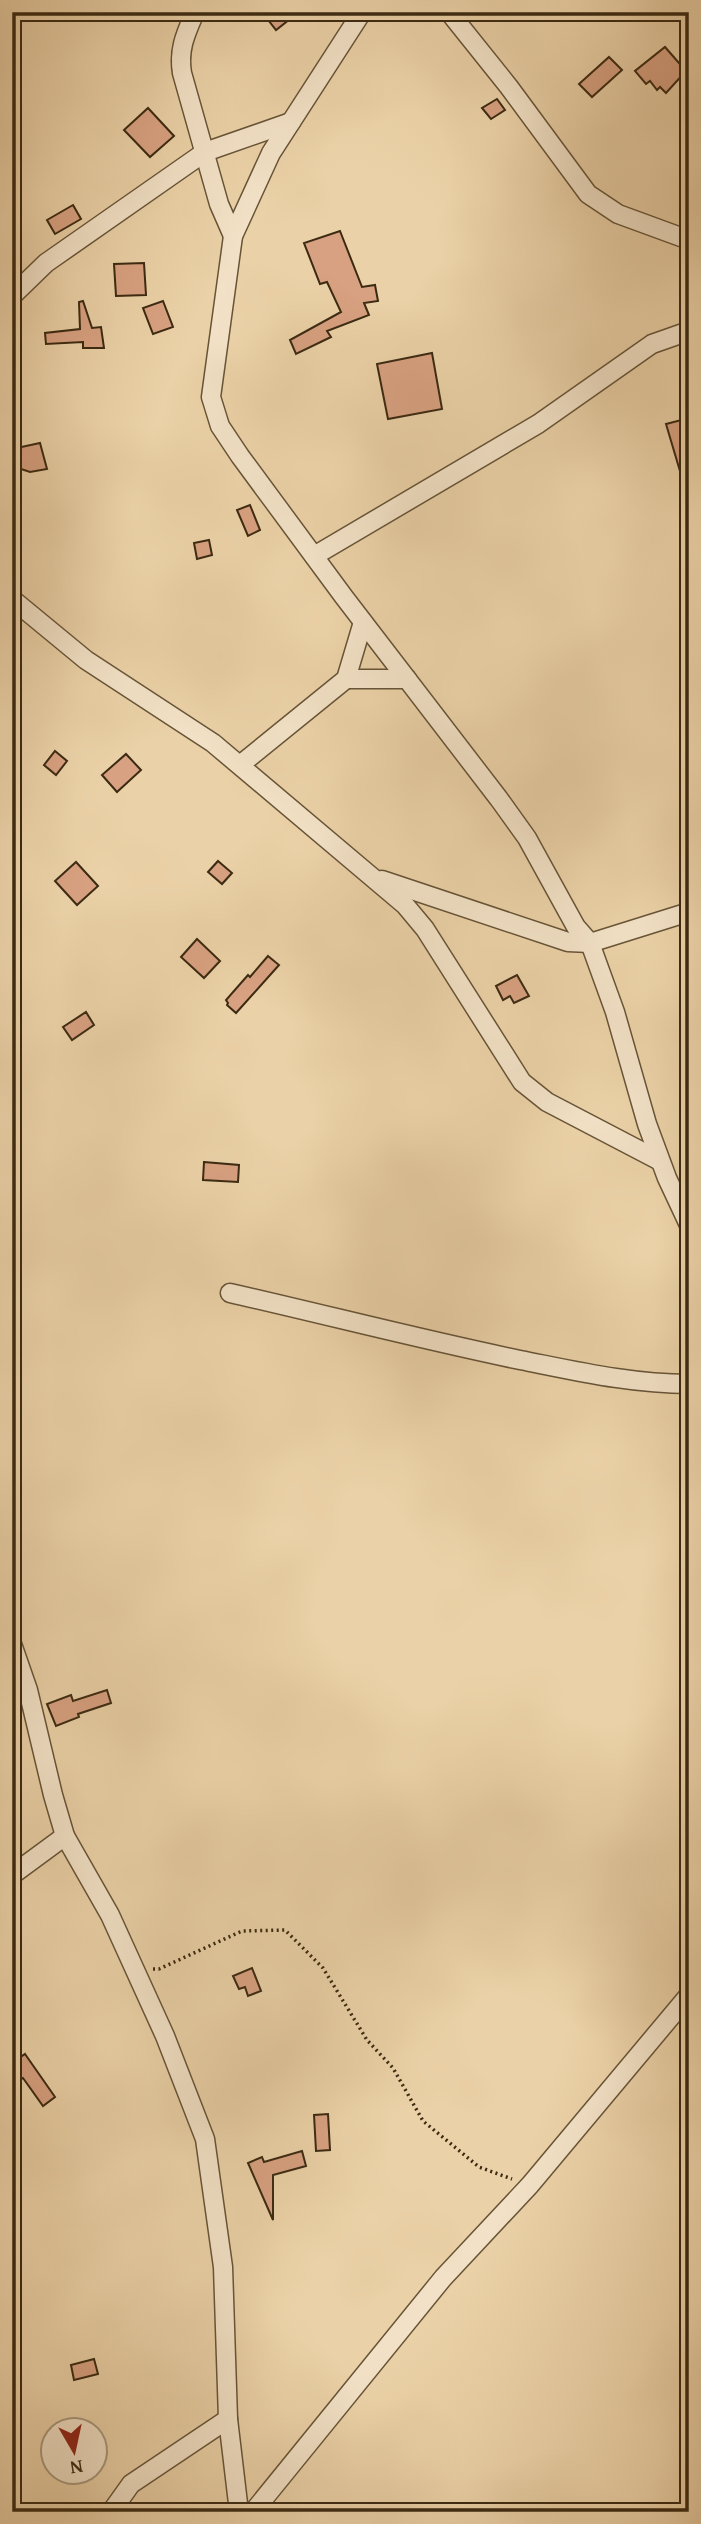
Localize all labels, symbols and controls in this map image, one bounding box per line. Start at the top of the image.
north arrow [38,2416,108,2486]
text: N [68,2453,85,2483]

